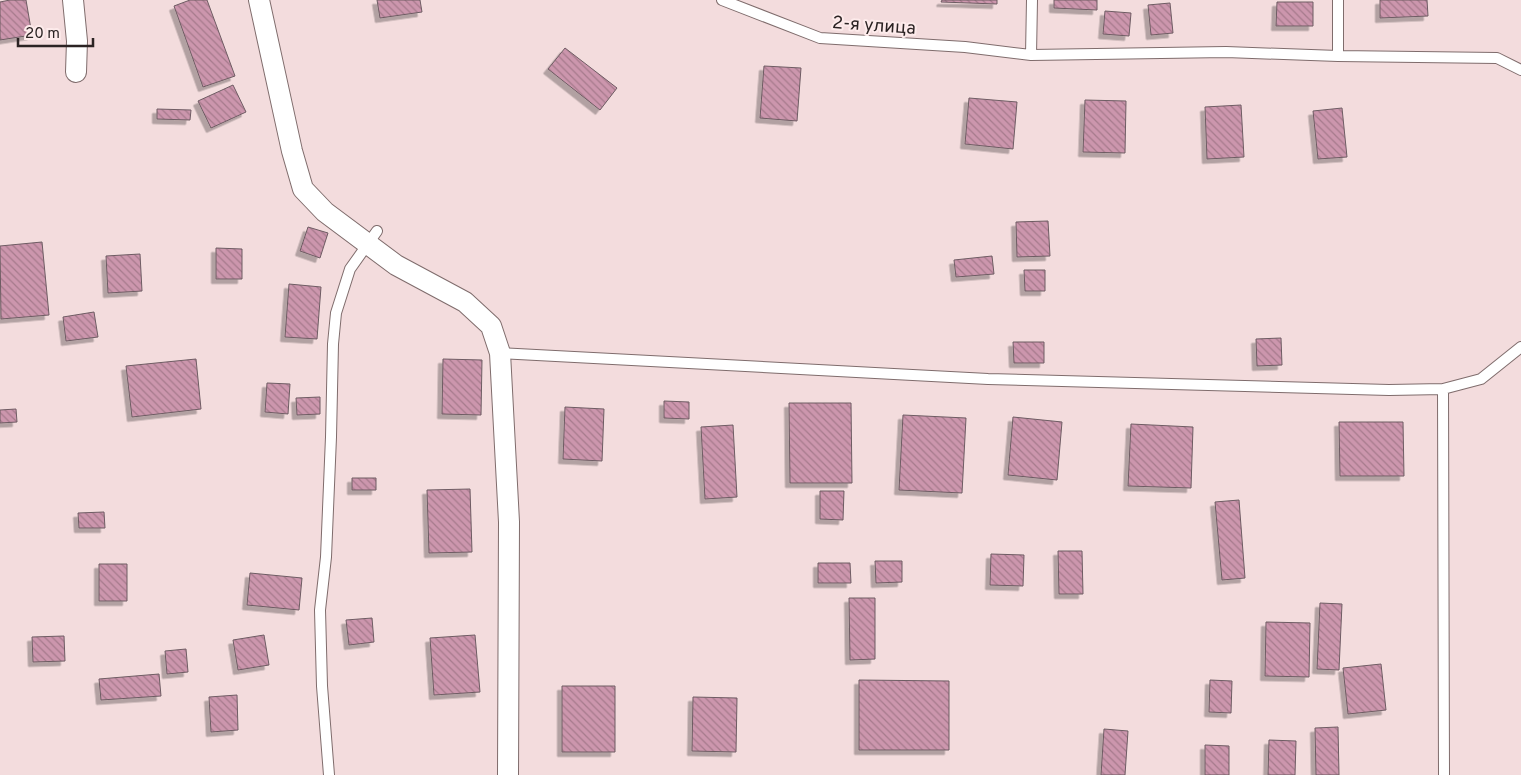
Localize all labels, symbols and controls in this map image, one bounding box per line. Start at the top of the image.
street label: 2-я улица [831,12,917,41]
scale bar [18,15,92,47]
text: 20 m [25,25,60,44]

